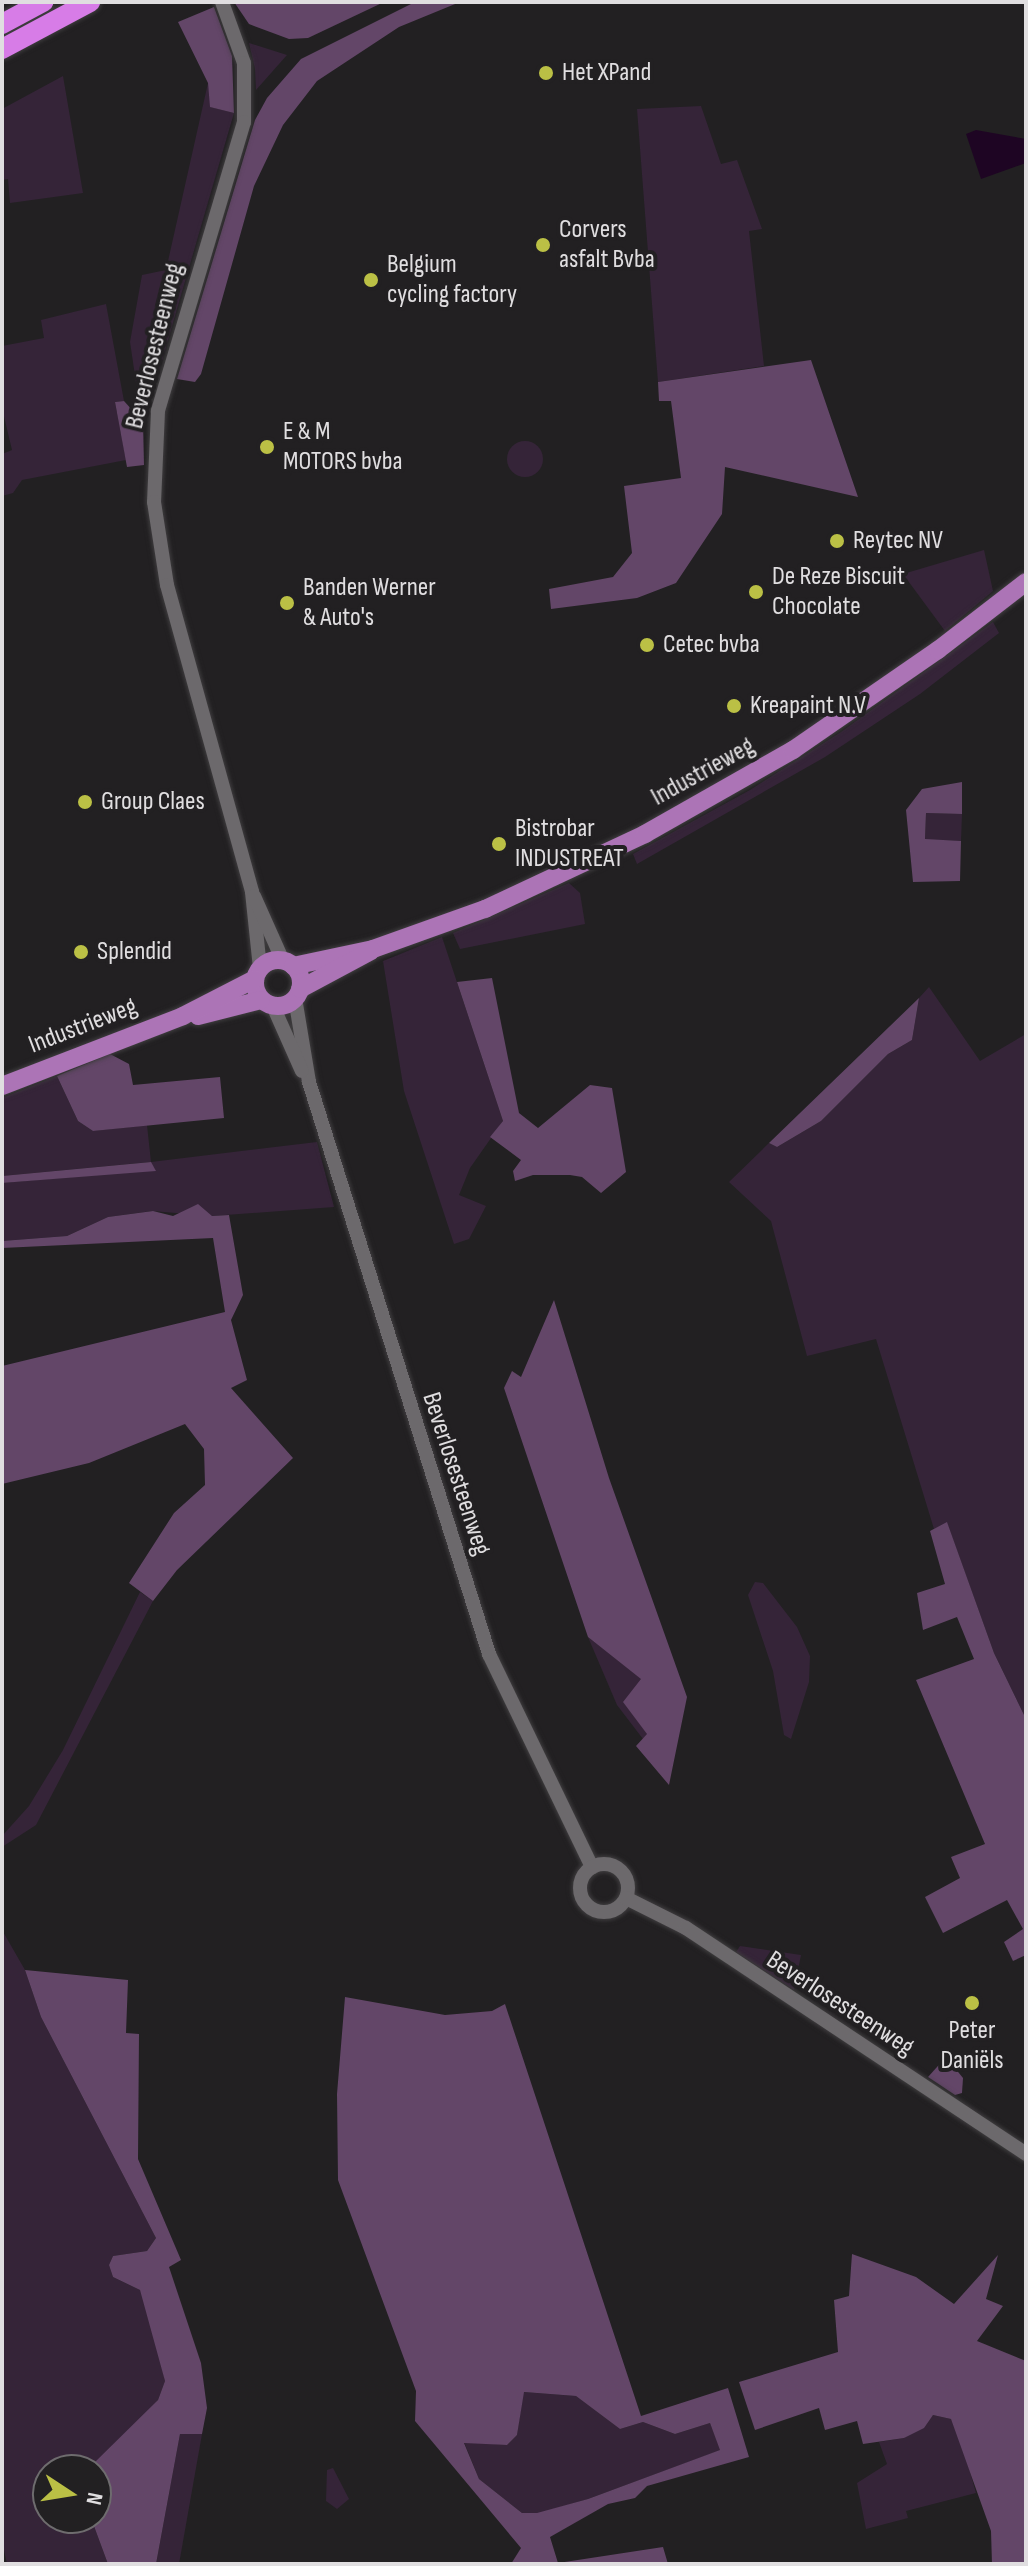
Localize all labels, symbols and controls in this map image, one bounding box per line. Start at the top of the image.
place label: Het XPand [562,57,651,89]
marker: Het XPand [537,64,555,82]
place label: Corvers asfalt Bvba [559,214,655,276]
marker: Corvers asfalt Bvba [534,236,552,254]
place label: Belgium cycling factory [387,249,517,310]
street label: Beverlosesteenweg [119,260,191,432]
marker: Belgium cycling factory [362,271,380,289]
place label: E & M MOTORS bvba [283,416,402,478]
marker: E & M MOTORS bvba [258,438,276,456]
place label: Reytec NV [853,525,943,557]
marker: Reytec NV [828,532,846,550]
place label: De Reze Biscuit Chocolate [772,561,905,622]
place label: Banden Werner & Auto's [303,572,436,634]
marker: De Reze Biscuit Chocolate [747,583,765,601]
marker: Banden Werner & Auto's [278,594,296,612]
place label: Cetec bvba [663,629,760,661]
marker: Cetec bvba [638,636,656,654]
place label: Kreapaint N.V [750,690,866,722]
marker: Kreapaint N.V [725,697,743,715]
street label: Industrieweg [646,731,760,813]
place label: Group Claes [101,786,205,818]
marker: Group Claes [76,793,94,811]
place label: Bistrobar INDUSTREAT [515,813,624,874]
marker: Bistrobar INDUSTREAT [490,835,508,853]
place label: Splendid [97,936,172,968]
marker: Splendid [72,943,90,961]
street label: Industrieweg [25,991,141,1061]
street label: Beverlosesteenweg [415,1389,497,1559]
street label: Beverlosesteenweg [760,1945,920,2063]
marker: Peter Daniëls [963,1994,981,2012]
place label: Peter Daniëls [940,2015,1004,2076]
north arrow [32,2454,112,2534]
text: N [80,2490,108,2507]

